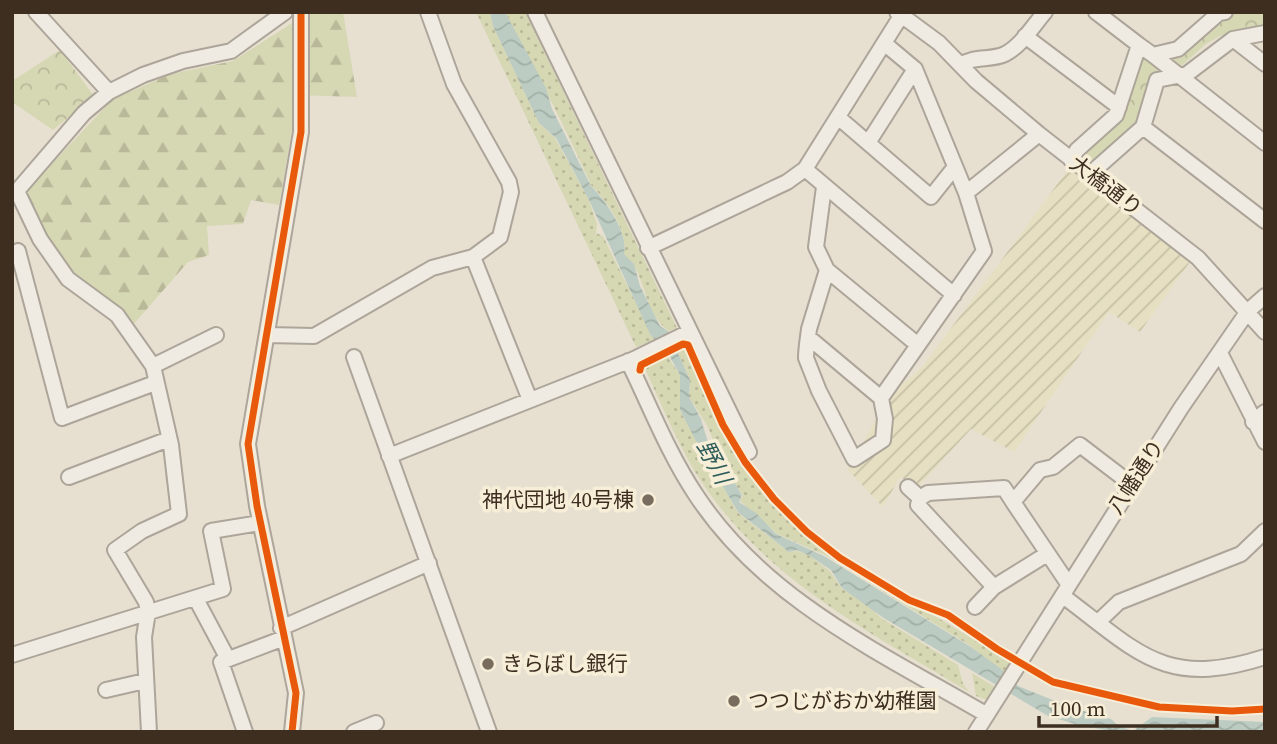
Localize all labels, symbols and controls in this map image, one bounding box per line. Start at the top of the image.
street label: 大橋通り [1064,149,1149,222]
water label: 野川 [689,434,740,492]
street label: 八幡通り [1101,434,1171,520]
place label: 神代団地 40号棟 [482,485,634,514]
marker: 神代団地 40号棟 [640,492,656,508]
place label: きらぼし銀行 [502,649,628,678]
marker: きらぼし銀行 [480,656,496,672]
scale bar [1039,684,1218,728]
place label: つつじがおか幼稚園 [748,686,937,715]
marker: つつじがおか幼稚園 [726,693,742,709]
text: 100 m [1050,694,1105,723]

